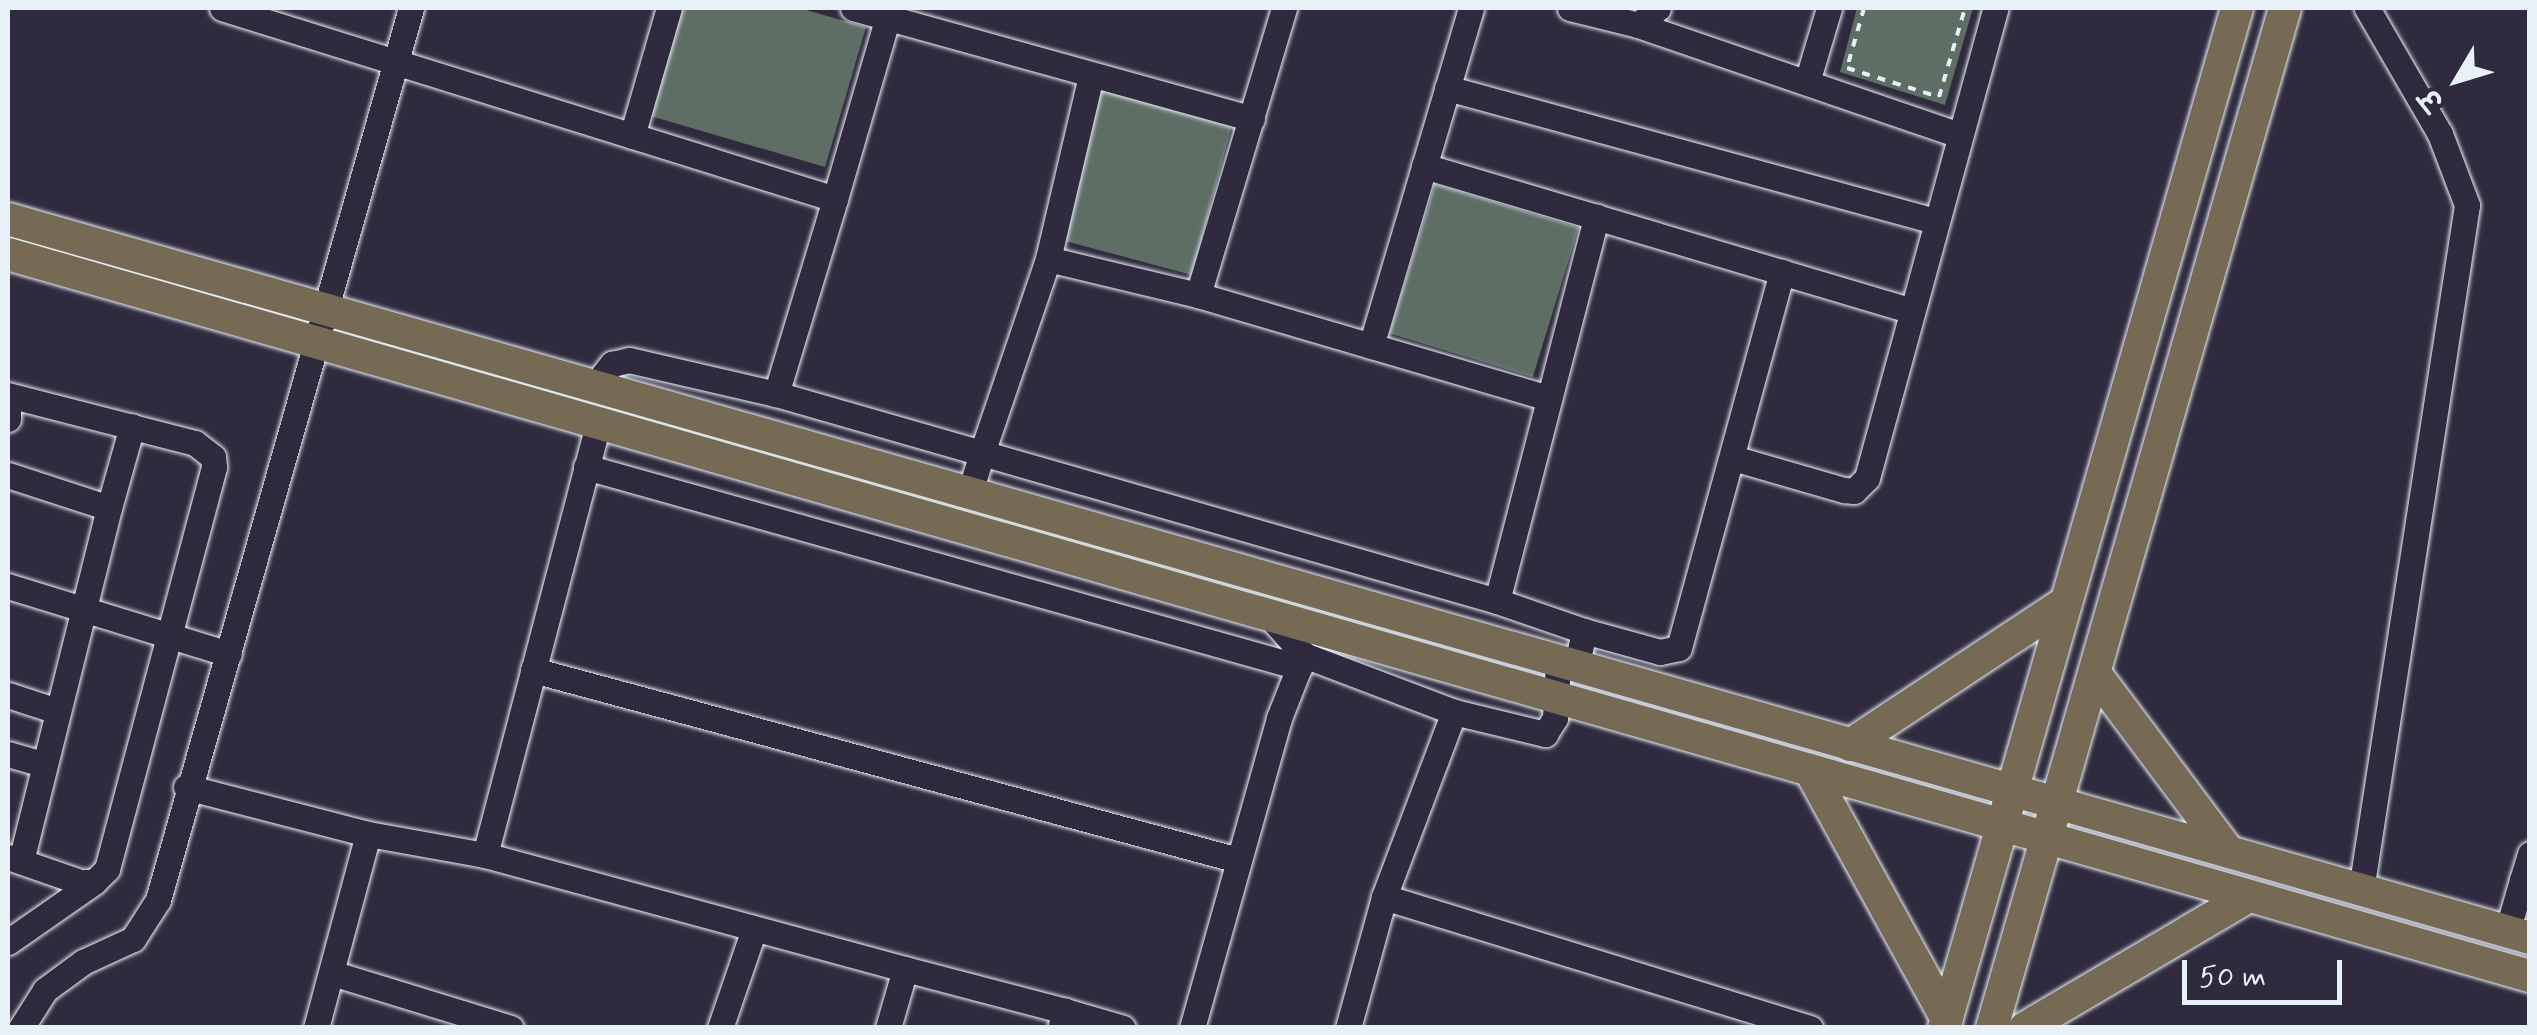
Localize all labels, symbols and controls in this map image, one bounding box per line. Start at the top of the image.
north arrow [2407,30,2507,130]
text: उ [2413,80,2453,118]
scale bar [2187,940,2347,1002]
text: 50 m [2199,958,2266,997]

